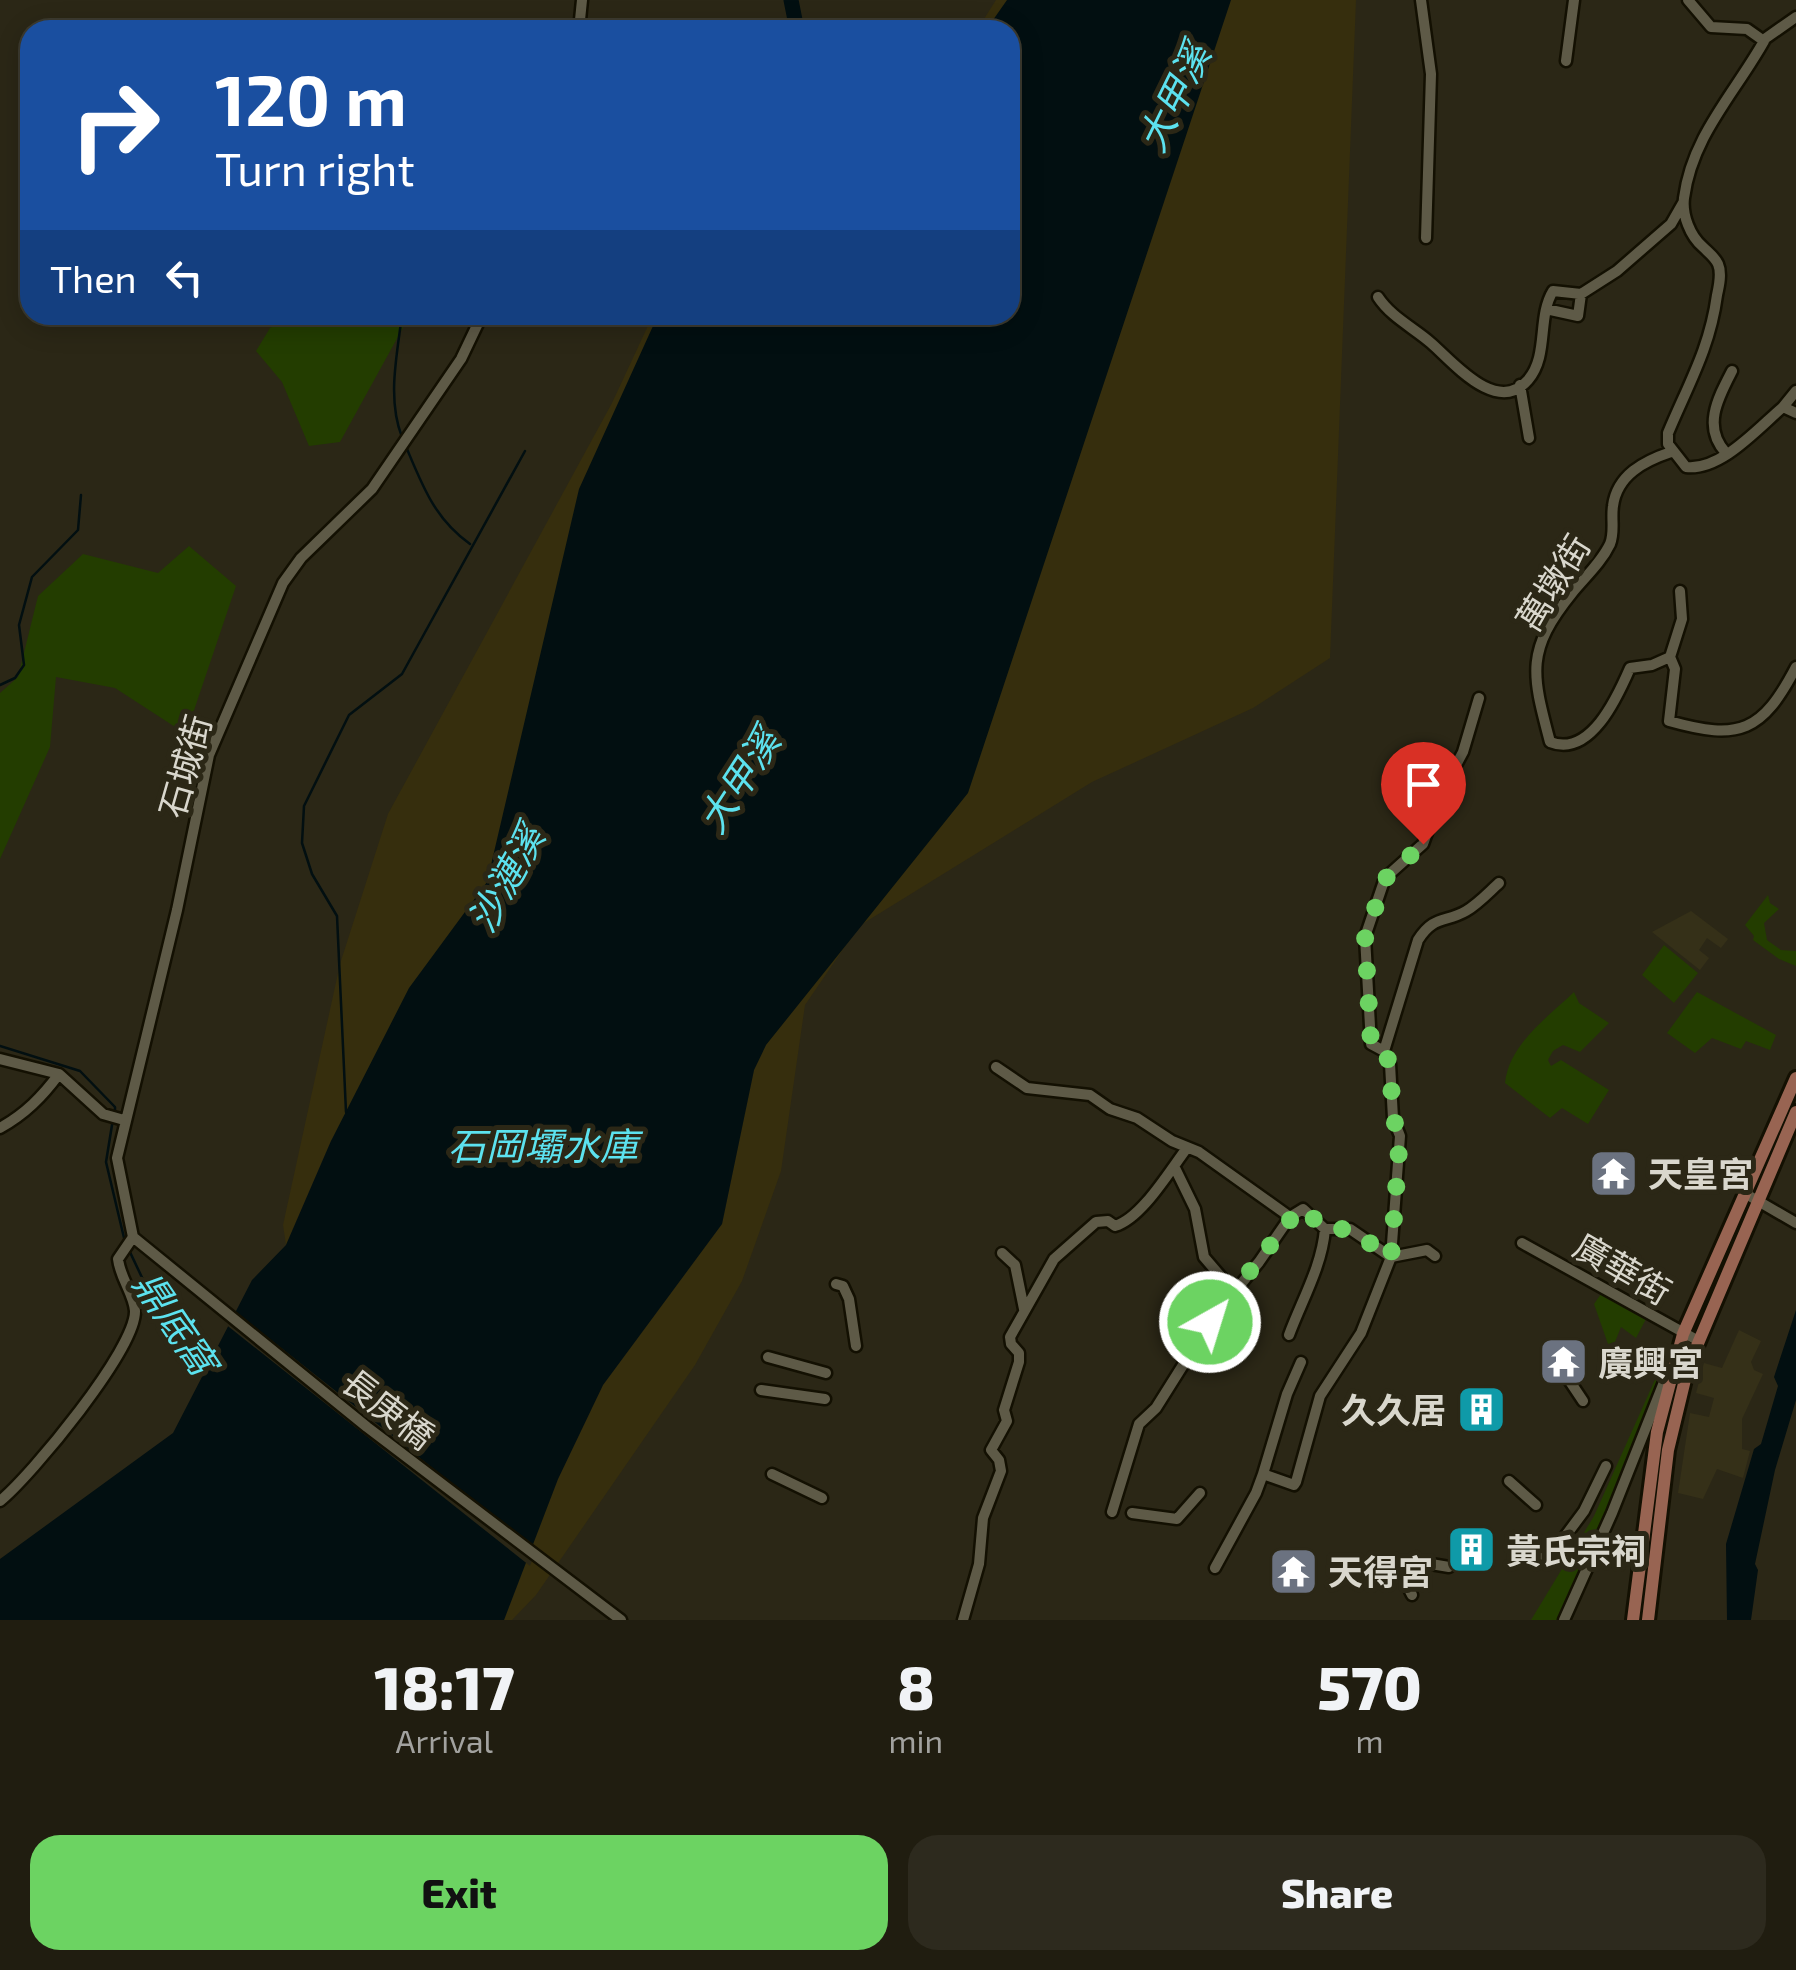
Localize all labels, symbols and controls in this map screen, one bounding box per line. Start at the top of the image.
water label: 大甲溪 [1127,31,1221,158]
text: 120 m [215,56,407,140]
icon: right [50,60,180,190]
text: Turn right [215,141,415,195]
icon: left [157,250,212,305]
text: Then [50,255,137,301]
street label: 萬墩街 [1506,526,1598,638]
street label: 石城街 [149,710,219,822]
water label: 大甲溪 [688,715,791,840]
pin [1381,742,1466,845]
icon: arrive [1396,757,1451,812]
water label: 沙漣溪 [457,813,555,939]
water label: 石岡壩水庫 [448,1122,644,1168]
temple icon: 天皇宮 [1587,1147,1639,1199]
place label: 天皇宮 [1648,1152,1753,1194]
street label: 廣華街 [1567,1224,1679,1312]
water label: 鼎底窩 [125,1262,230,1386]
position arrow [1158,1270,1262,1374]
temple icon: 廣興宮 [1537,1336,1589,1388]
place label: 廣興宮 [1598,1341,1703,1383]
street label: 長庚橋 [335,1359,443,1457]
building icon: 久久居 [1455,1383,1507,1435]
place label: 久久居 [1341,1388,1446,1430]
building icon: 黃氏宗祠 [1445,1524,1497,1576]
place label: 黃氏宗祠 [1506,1529,1646,1571]
temple icon: 天得宮 [1267,1545,1319,1597]
place label: 天得宮 [1328,1550,1433,1592]
text: 18:17 [374,1650,514,1722]
text: 8 [897,1650,935,1722]
text: 570 [1317,1650,1422,1722]
text: Arrival [396,1721,493,1759]
text: min [889,1721,943,1759]
text: m [1356,1721,1384,1759]
button: Exit [30,1835,888,1950]
button: Share [908,1835,1766,1950]

